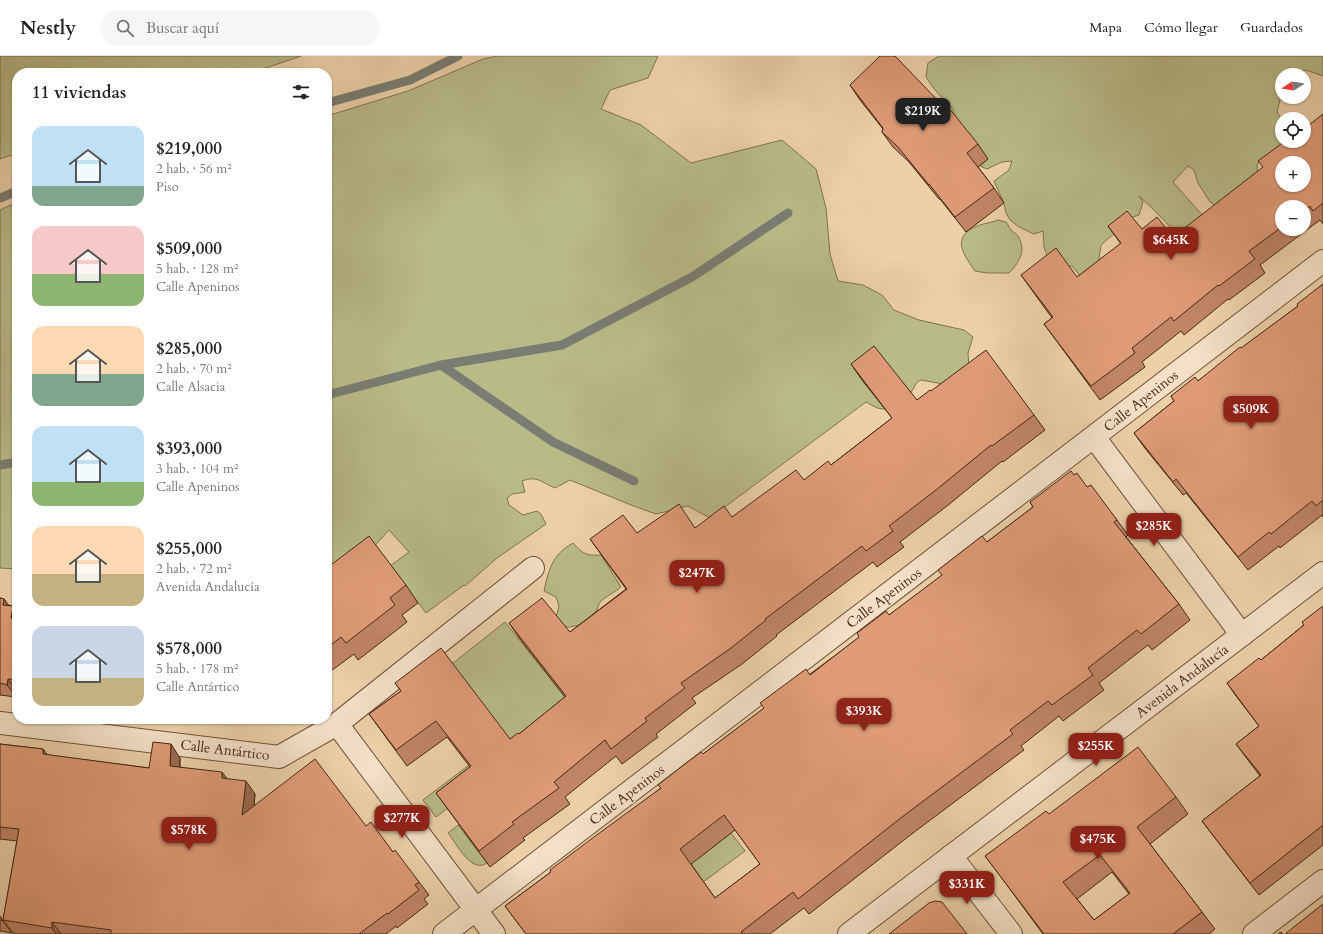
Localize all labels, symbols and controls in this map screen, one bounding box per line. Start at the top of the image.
search box [100,10,380,46]
text: Nestly [20,15,76,41]
icon: search [114,17,136,39]
text: Buscar aquí [146,18,219,38]
text: Mapa [1089,18,1122,37]
text: Cómo llegar [1144,18,1218,37]
text: Guardados [1240,18,1303,37]
north arrow [1275,68,1311,104]
map controls [1275,68,1311,236]
text: 11 viviendas [32,81,126,104]
icon: filters [290,81,312,103]
pin: $219K [895,98,951,132]
text: $219K [904,102,942,120]
button: locate [1275,112,1311,148]
text: $219,000 [156,137,222,160]
icon: home [64,142,112,190]
button: + [1275,156,1311,192]
text: 2 hab. · 56 m² [156,160,232,178]
text: Piso [156,178,179,196]
button: − [1275,200,1311,236]
pin: $645K [1143,227,1199,261]
text: $645K [1152,231,1190,249]
text: $509,000 [156,237,222,260]
icon: home [64,242,112,290]
text: 5 hab. · 128 m² [156,260,238,278]
text: Calle Apeninos [156,278,239,296]
text: $285,000 [156,337,222,360]
icon: home [64,342,112,390]
text: 2 hab. · 70 m² [156,360,232,378]
street label: Calle Apeninos [1100,366,1183,436]
text: Calle Alsacia [156,378,225,396]
pin: $509K [1223,396,1279,430]
text: $509K [1232,400,1270,418]
text: $393,000 [156,437,222,460]
icon: home [64,442,112,490]
text: 3 hab. · 104 m² [156,460,238,478]
text: Calle Apeninos [156,478,239,496]
pin: $285K [1126,513,1182,547]
text: $285K [1135,517,1173,535]
text: $255,000 [156,537,222,560]
icon: home [64,542,112,590]
text: 2 hab. · 72 m² [156,560,232,578]
pin: $247K [669,560,725,594]
street label: Calle Apeninos [842,563,926,633]
text: $247K [678,564,716,582]
text: Avenida Andalucía [156,578,260,596]
text: $578,000 [156,637,222,660]
street label: Avenida Andalucía [1132,640,1232,722]
icon: home [64,642,112,690]
text: 5 hab. · 178 m² [156,660,238,678]
text: Calle Antártico [156,678,239,696]
pin: $393K [836,698,892,732]
text: $393K [845,702,883,720]
pin: $255K [1068,733,1124,767]
street label: Calle Antártico [179,735,271,765]
text: $255K [1077,737,1115,755]
street label: Calle Apeninos [585,760,669,830]
pin: $277K [374,805,430,839]
text: $277K [383,809,421,827]
pin: $578K [161,817,217,851]
text: $578K [170,821,208,839]
pin: $475K [1070,826,1126,860]
text: $475K [1079,830,1117,848]
pin: $331K [939,871,995,905]
text: $331K [948,875,986,893]

